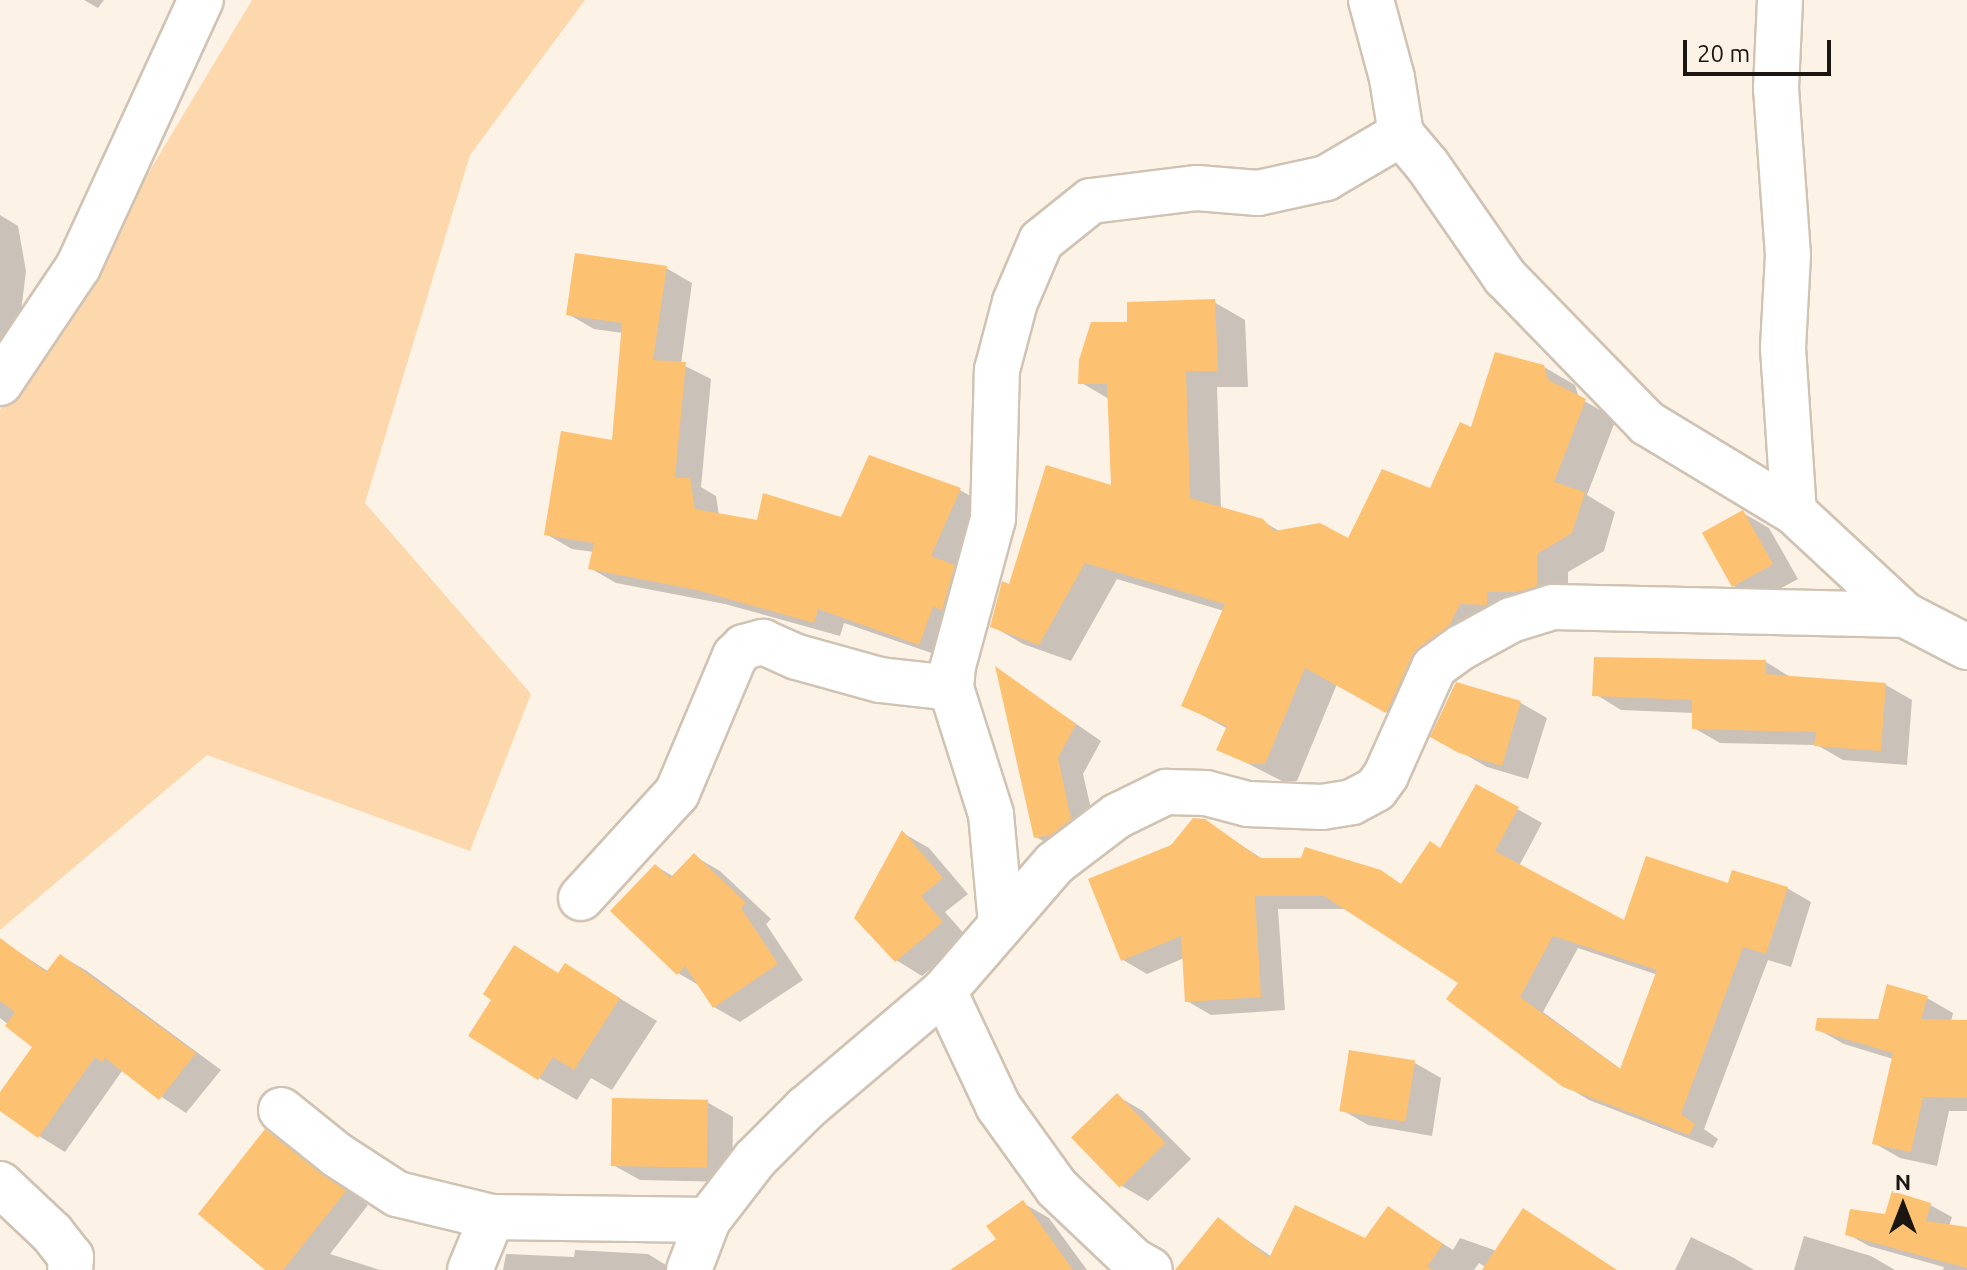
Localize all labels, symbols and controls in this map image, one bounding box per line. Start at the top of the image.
scale bar [1687,24,1835,74]
text: 20 m [1697,40,1750,67]
north arrow [1863,1166,1943,1246]
text: N [1895,1169,1911,1194]

